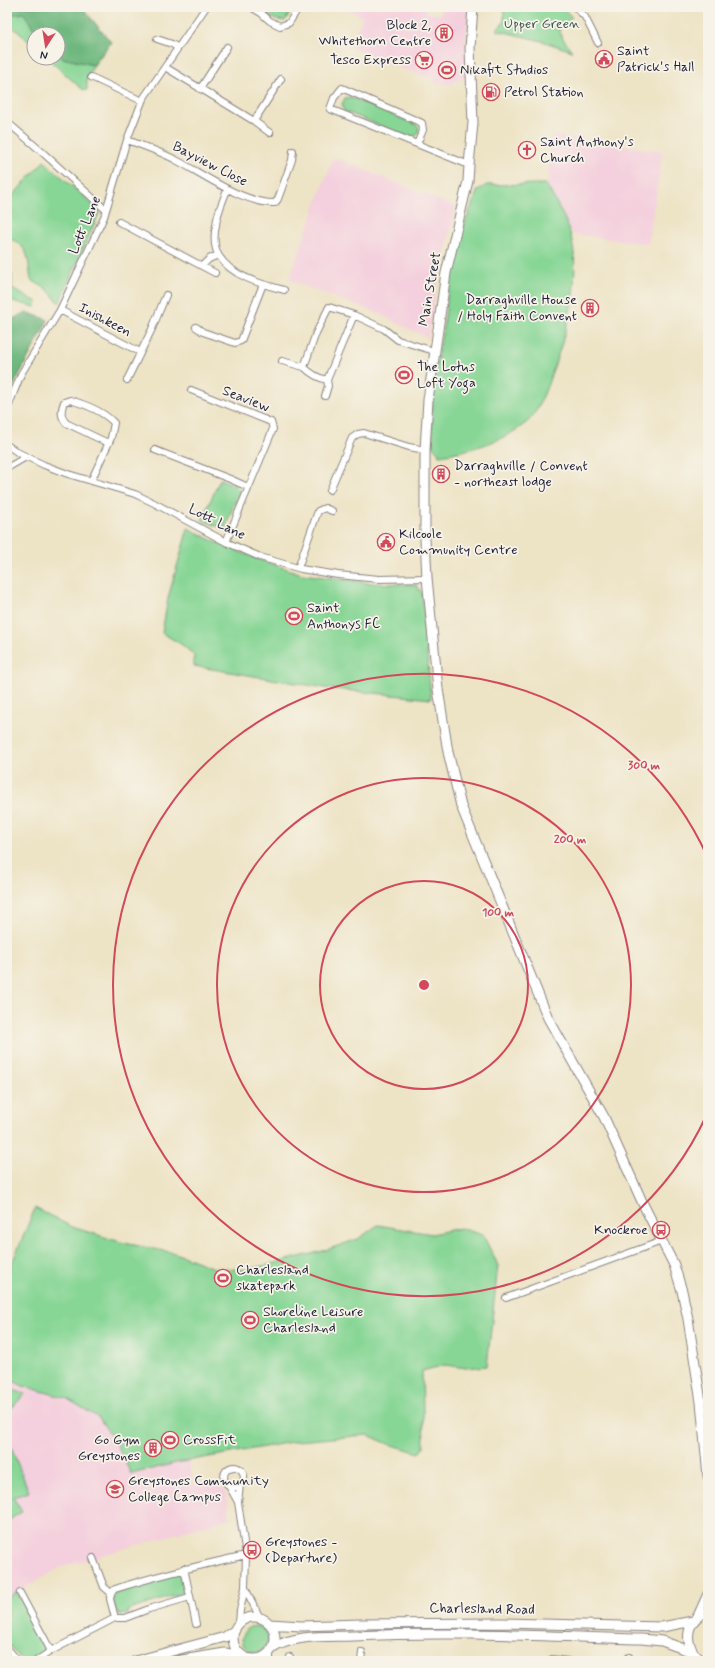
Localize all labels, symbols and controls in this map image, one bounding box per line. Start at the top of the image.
park label: Upper Green [504,15,580,33]
place label: Block 2, Whitethorn Centre [318,16,431,50]
building icon: Block 2, Whitethorn Centre [434,23,454,43]
north arrow [26,26,66,66]
place label: Saint Patrick's Hall [617,42,694,76]
text: N [39,47,49,62]
public building icon: Saint Patrick's Hall [594,49,614,69]
supermarket icon: Tesco Express [414,50,434,70]
place label: Tesco Express [330,51,411,69]
sports icon: Nikafit Studios [437,60,457,80]
place label: Nikafit Studios [460,61,548,79]
fuel station icon: Petrol Station [481,82,501,102]
place label: Petrol Station [504,83,584,101]
place label: Saint Anthony's Church [540,133,634,167]
street label: Bayview Close [169,137,251,191]
church icon: Saint Anthony's Church [517,140,537,160]
street label: Lott Lane [65,193,105,257]
street label: Main Street [415,250,445,328]
place label: Darraghville House / Holy Faith Convent [457,291,577,325]
building icon: Darraghville House / Holy Faith Convent [580,298,600,318]
street label: Inishkeen [76,299,134,341]
place label: The Lotus Loft Yoga [417,358,476,394]
sports icon: The Lotus Loft Yoga [394,365,414,385]
street label: Seaview [220,382,272,416]
place label: Darraghville / Convent - northeast lodge [454,457,588,492]
building icon: Darraghville / Convent - northeast lodge [431,464,451,484]
street label: Lott Lane [185,500,249,544]
place label: Kilcoole Community Centre [399,525,518,559]
public building icon: Kilcoole Community Centre [376,532,396,552]
place label: Saint Anthonys FC [307,599,380,633]
sports icon: Saint Anthonys FC [284,606,304,626]
text: 300 m [628,758,661,774]
text: 200 m [554,832,587,848]
text: 100 m [482,905,515,921]
centre of rings [417,978,431,992]
bus stop icon: Knockroe [651,1220,671,1240]
place label: Knockroe [594,1221,648,1239]
place label: Charlesland skatepark [236,1261,309,1295]
sports icon: Charlesland skatepark [213,1268,233,1288]
place label: Shoreline Leisure Charlesland [263,1303,363,1337]
sports icon: Shoreline Leisure Charlesland [240,1310,260,1330]
sports icon: CrossFit [160,1430,180,1450]
place label: Go Gym Greystones [78,1431,140,1465]
place label: CrossFit [183,1431,236,1449]
building icon: Go Gym Greystones [143,1438,163,1458]
place label: Greystones Community College Campus [128,1472,269,1506]
school or university icon: Greystones Community College Campus [105,1479,125,1499]
place label: Greystones - (Departure) [265,1533,337,1567]
bus stop icon: Greystones - (Departure) [242,1540,262,1560]
street label: Charlesland Road [429,1599,535,1619]

